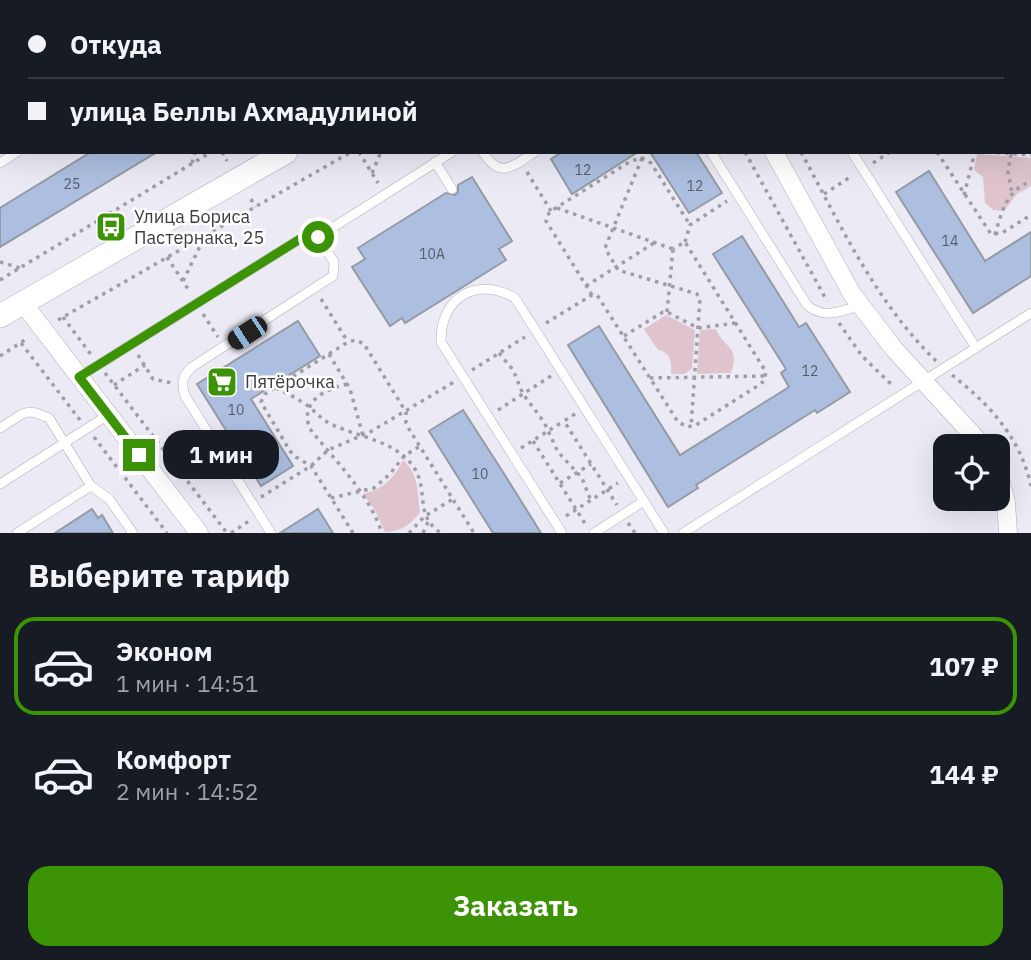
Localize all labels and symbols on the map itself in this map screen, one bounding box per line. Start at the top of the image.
house number: 12 [575,161,591,179]
house number: 25 [64,175,80,193]
house number: 12 [687,177,703,195]
place label: Улица Бориса Пастернака, 25 [134,205,264,249]
bus stop icon: Улица Бориса Пастернака, 25 [94,210,128,244]
route start [302,221,334,253]
house number: 14 [942,232,958,250]
house number: 10А [419,245,445,263]
car [224,313,271,353]
house number: 12 [802,362,818,380]
supermarket icon: Пятёрочка [205,365,239,399]
place label: Пятёрочка [245,370,335,393]
house number: 10 [228,401,244,419]
callout: 1 мин [164,430,279,480]
route end [123,439,155,471]
house number: 10 [472,465,488,483]

